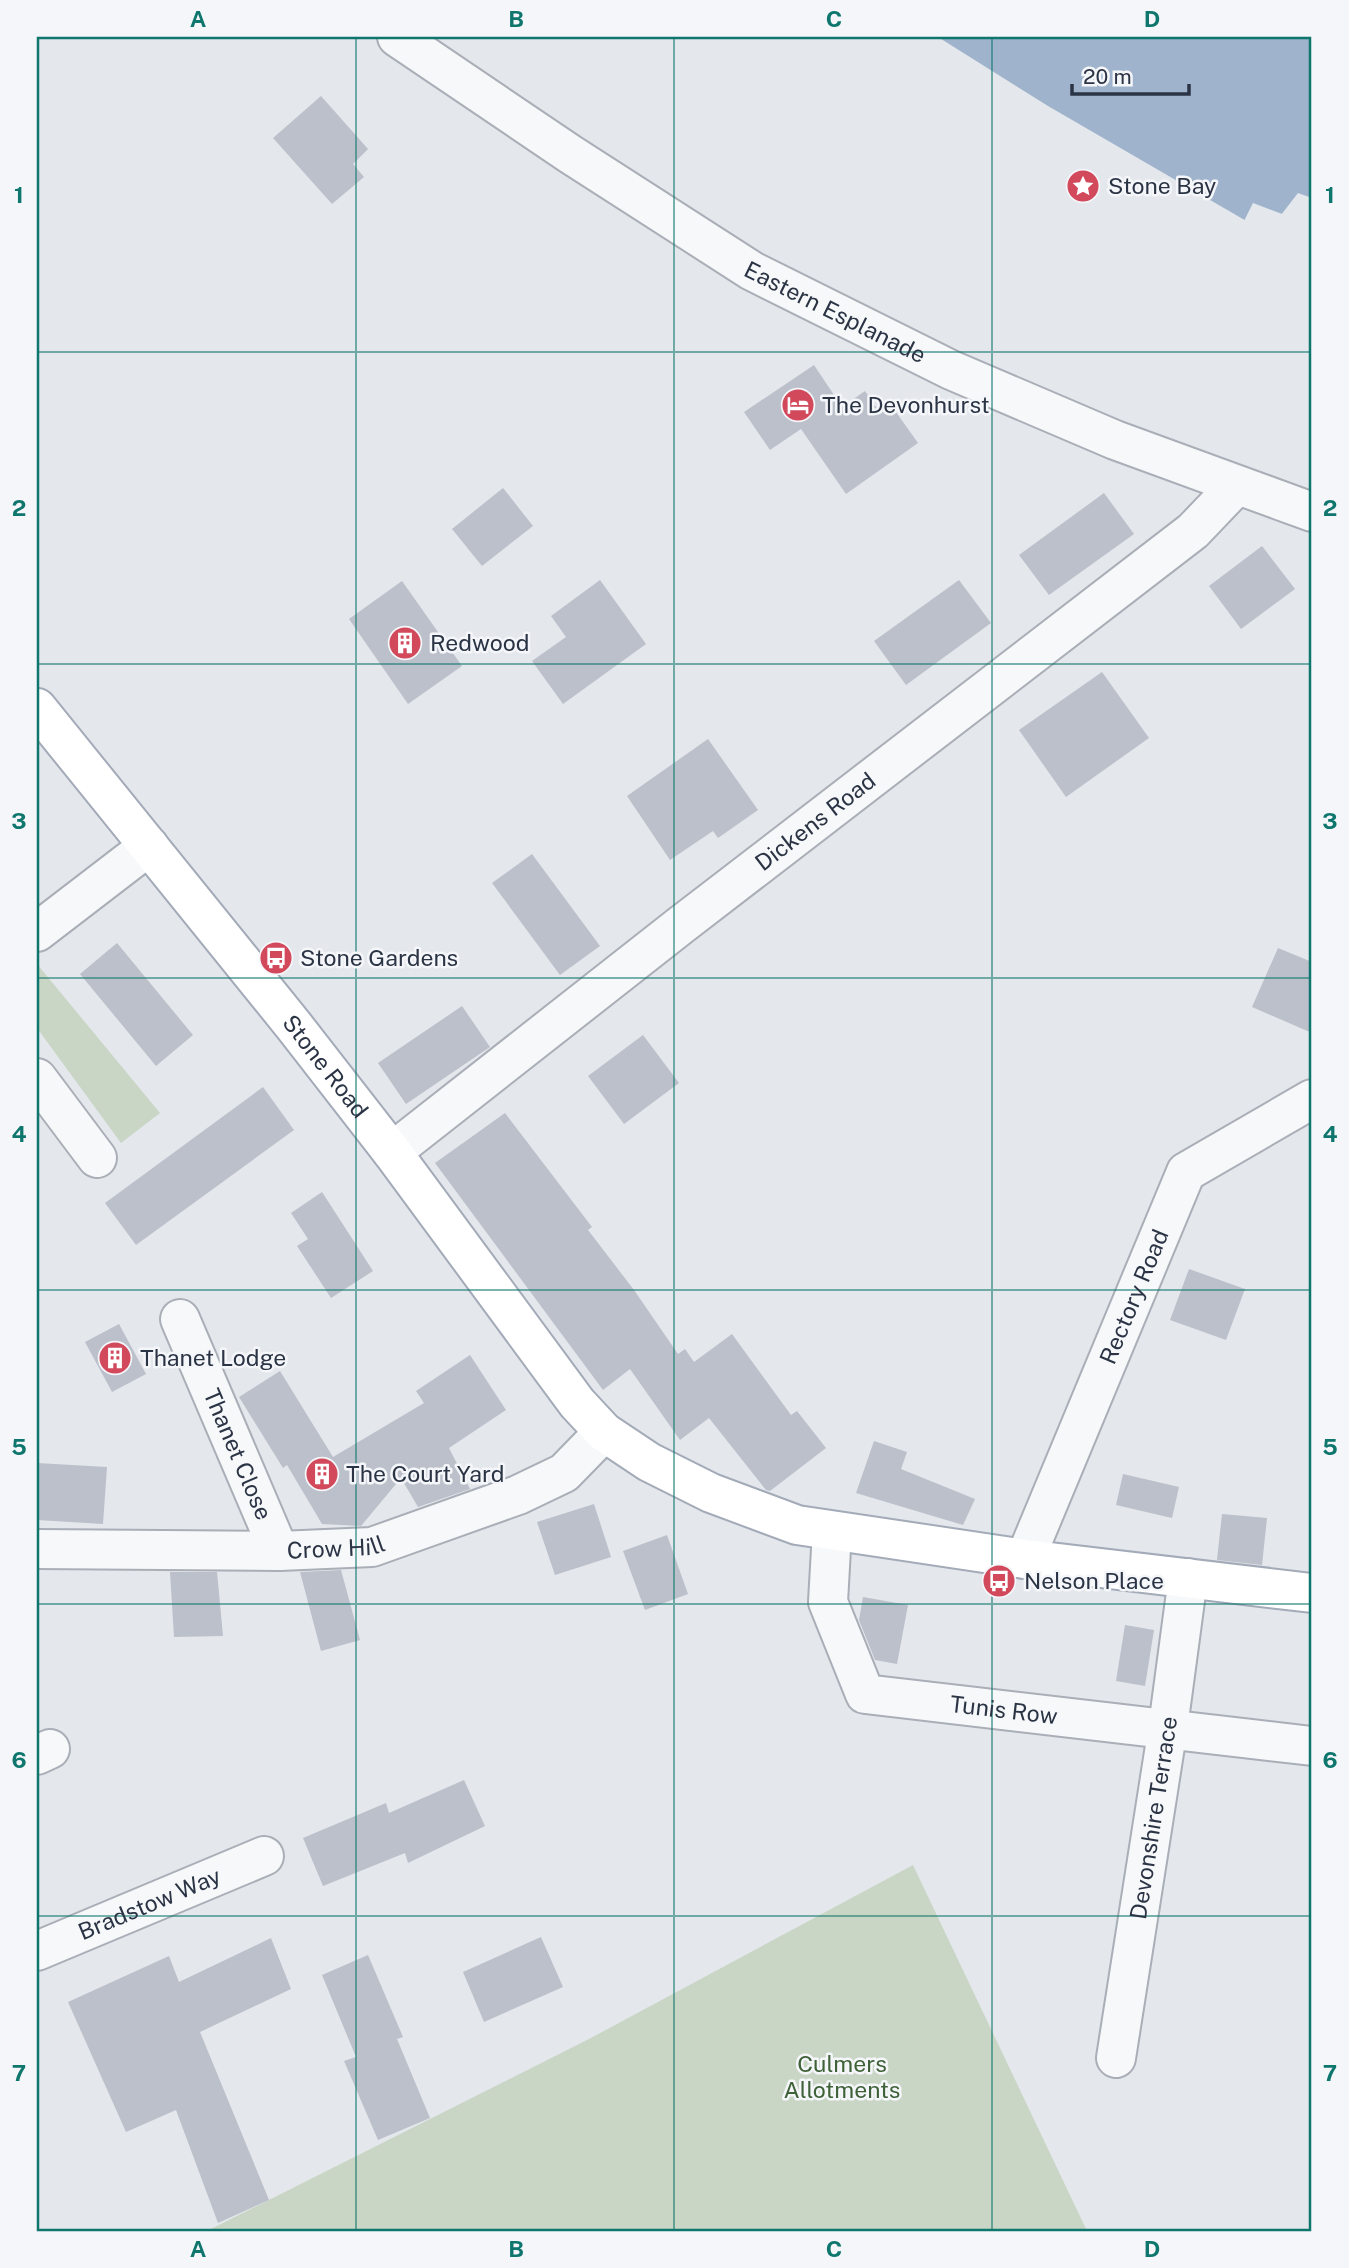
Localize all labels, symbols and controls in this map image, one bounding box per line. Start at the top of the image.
text: A [190,5,207,32]
text: B [508,5,524,32]
text: C [826,5,842,32]
text: D [1144,5,1160,32]
scale bar [1072,52,1190,96]
text: 20 m [1083,64,1132,89]
place icon: Stone Bay [1064,167,1102,205]
place label: Stone Bay [1108,172,1216,199]
text: 1 [14,181,24,208]
text: 1 [1325,181,1335,208]
street label: Eastern Esplanade [740,255,931,368]
hotel icon: The Devonhurst [779,386,817,424]
place label: The Devonhurst [822,391,990,418]
text: 2 [12,494,26,521]
text: 2 [1323,494,1337,521]
building icon: Redwood [386,624,424,662]
place label: Redwood [430,629,529,656]
street label: Dickens Road [750,767,880,876]
text: 3 [11,807,27,834]
text: 3 [1322,807,1338,834]
bus stop icon: Stone Gardens [257,939,295,977]
place label: Stone Gardens [300,944,458,971]
street label: Stone Road [277,1009,374,1123]
text: 4 [11,1120,27,1147]
text: 4 [1322,1120,1338,1147]
street label: Rectory Road [1094,1225,1174,1368]
building icon: Thanet Lodge [96,1339,134,1377]
place label: Thanet Lodge [140,1344,286,1371]
street label: Thanet Close [198,1384,278,1524]
text: 5 [11,1433,27,1460]
text: 5 [1322,1433,1338,1460]
building icon: The Court Yard [303,1455,341,1493]
place label: The Court Yard [346,1460,505,1487]
street label: Crow Hill [286,1529,389,1564]
bus stop icon: Nelson Place [980,1562,1018,1600]
place label: Nelson Place [1024,1567,1164,1594]
street label: Tunis Row [949,1690,1059,1729]
street label: Devonshire Terrace [1124,1715,1182,1921]
text: 6 [11,1746,27,1773]
text: 6 [1322,1746,1338,1773]
street label: Bradstow Way [74,1862,225,1945]
park label: Culmers Allotments [783,2050,901,2103]
text: 7 [12,2059,26,2086]
text: 7 [1323,2059,1337,2086]
text: A [190,2235,207,2262]
text: B [508,2235,524,2262]
text: C [826,2235,842,2262]
text: D [1144,2235,1160,2262]

